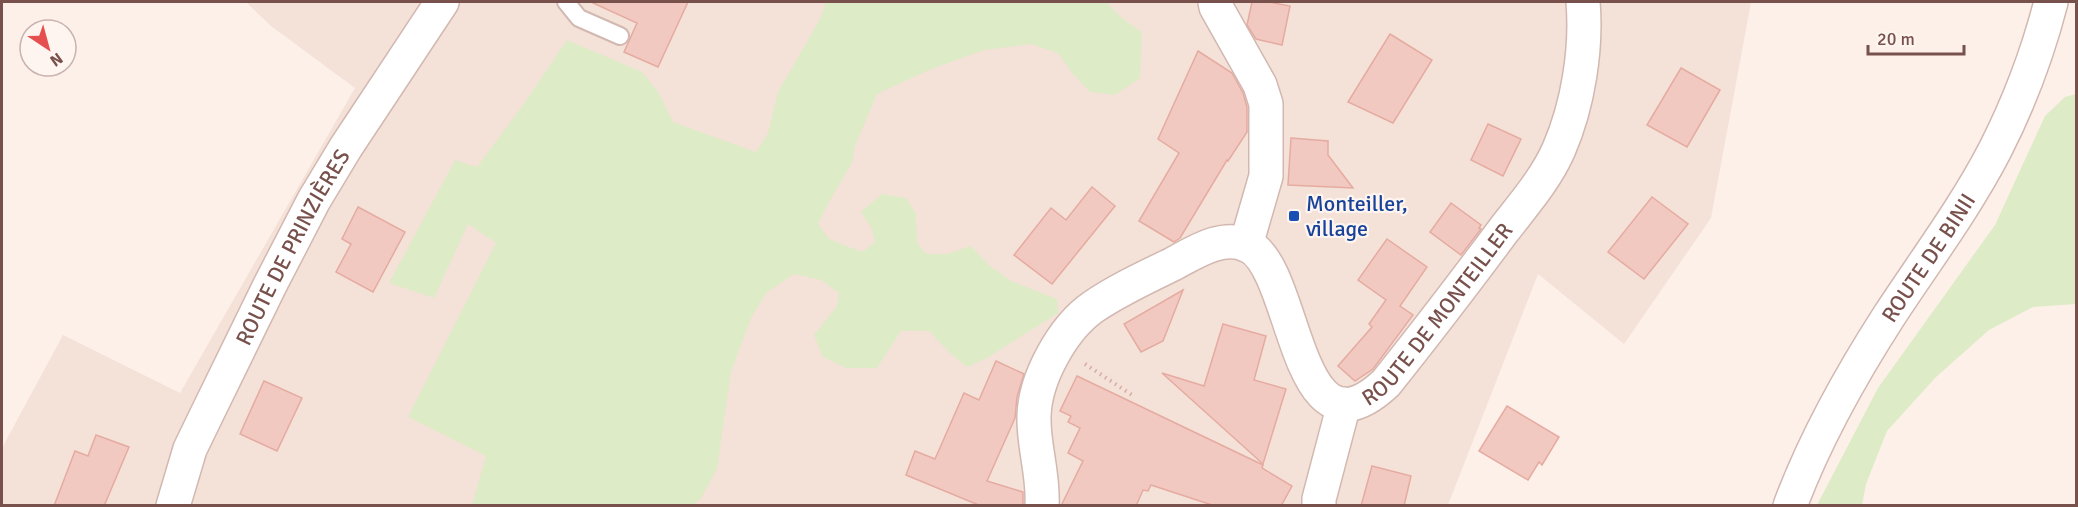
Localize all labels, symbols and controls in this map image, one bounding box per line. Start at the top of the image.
north arrow [18,18,78,78]
scale bar [1868,18,1964,56]
text: 20 m [1877,28,1915,50]
text: N [46,48,67,71]
street label: ROUTE DE PRINZIÈRES [230,144,356,350]
street label: ROUTE DE BINII [1876,188,1981,327]
place label: Monteiller, village [1306,190,1408,242]
marker: Monteiller, village [1287,209,1301,223]
street label: ROUTE DE MONTEILLER [1357,217,1518,412]

